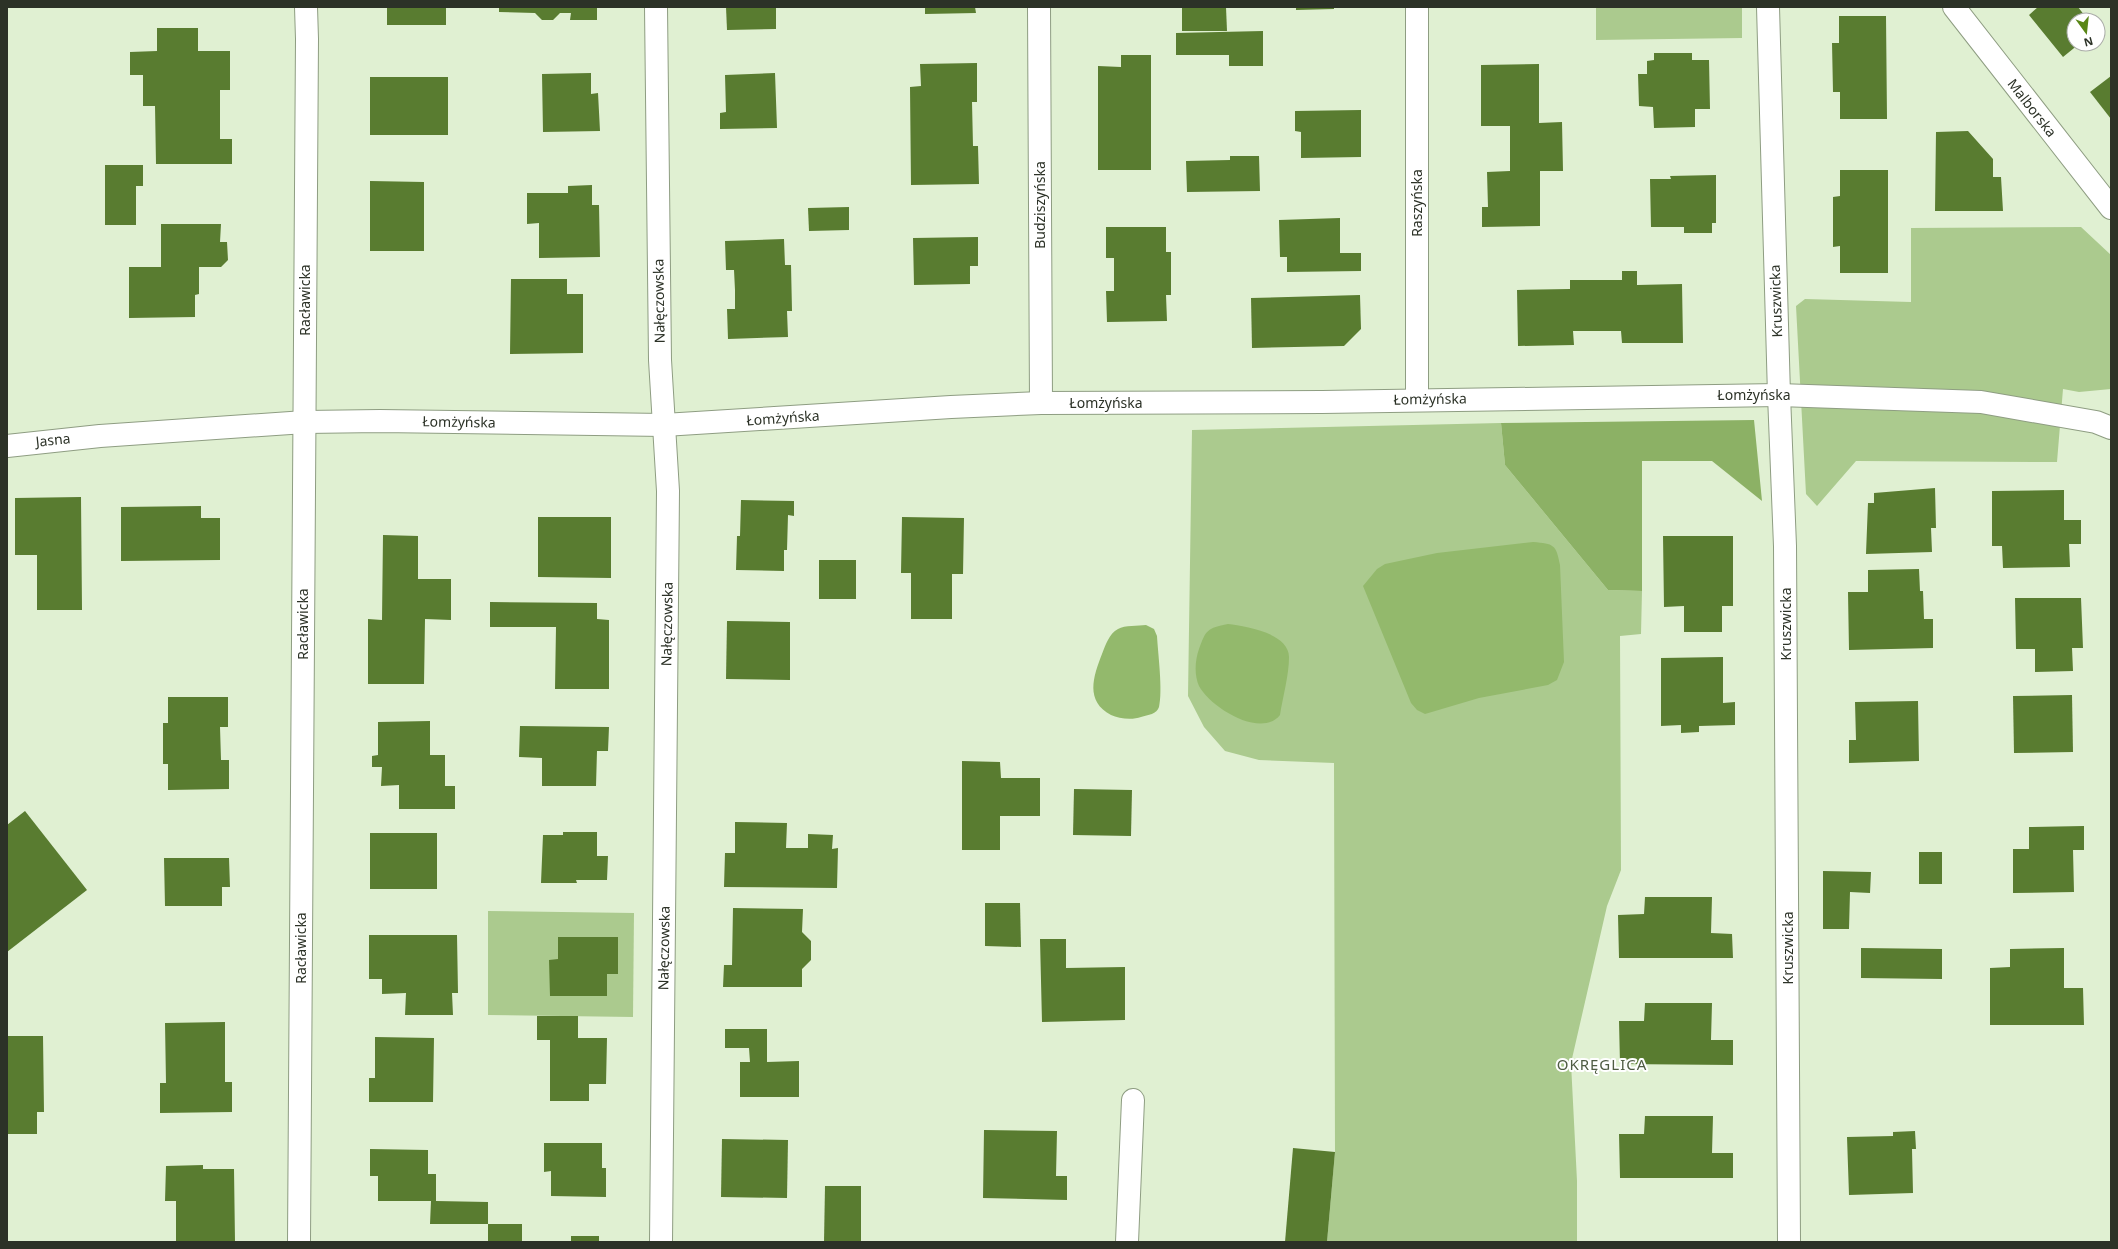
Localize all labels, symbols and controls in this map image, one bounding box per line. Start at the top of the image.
north arrow [2066,12,2106,52]
text: N [2082,34,2095,51]
street label: Malborska [2004,75,2061,141]
street label: Budziszyńska [1030,161,1049,249]
street label: Raszyńska [1407,169,1426,237]
street label: Nałęczowska [648,259,669,343]
street label: Racławicka [295,264,314,336]
street label: Kruszwicka [1765,264,1786,338]
street label: Łomżyńska [1717,385,1791,404]
street label: Łomżyńska [1393,388,1467,409]
street label: Łomżyńska [1069,393,1143,412]
street label: Łomżyńska [746,405,820,430]
street label: Łomżyńska [422,411,496,432]
street label: Jasna [33,428,71,451]
street label: Nałęczowska [656,582,677,666]
street label: Kruszwicka [1776,587,1795,661]
street label: Racławicka [293,588,312,660]
street label: Nałęczowska [653,906,674,990]
street label: Kruszwicka [1778,911,1797,985]
street label: Racławicka [291,912,310,984]
district label: OKRĘGLICA [1557,1054,1647,1074]

